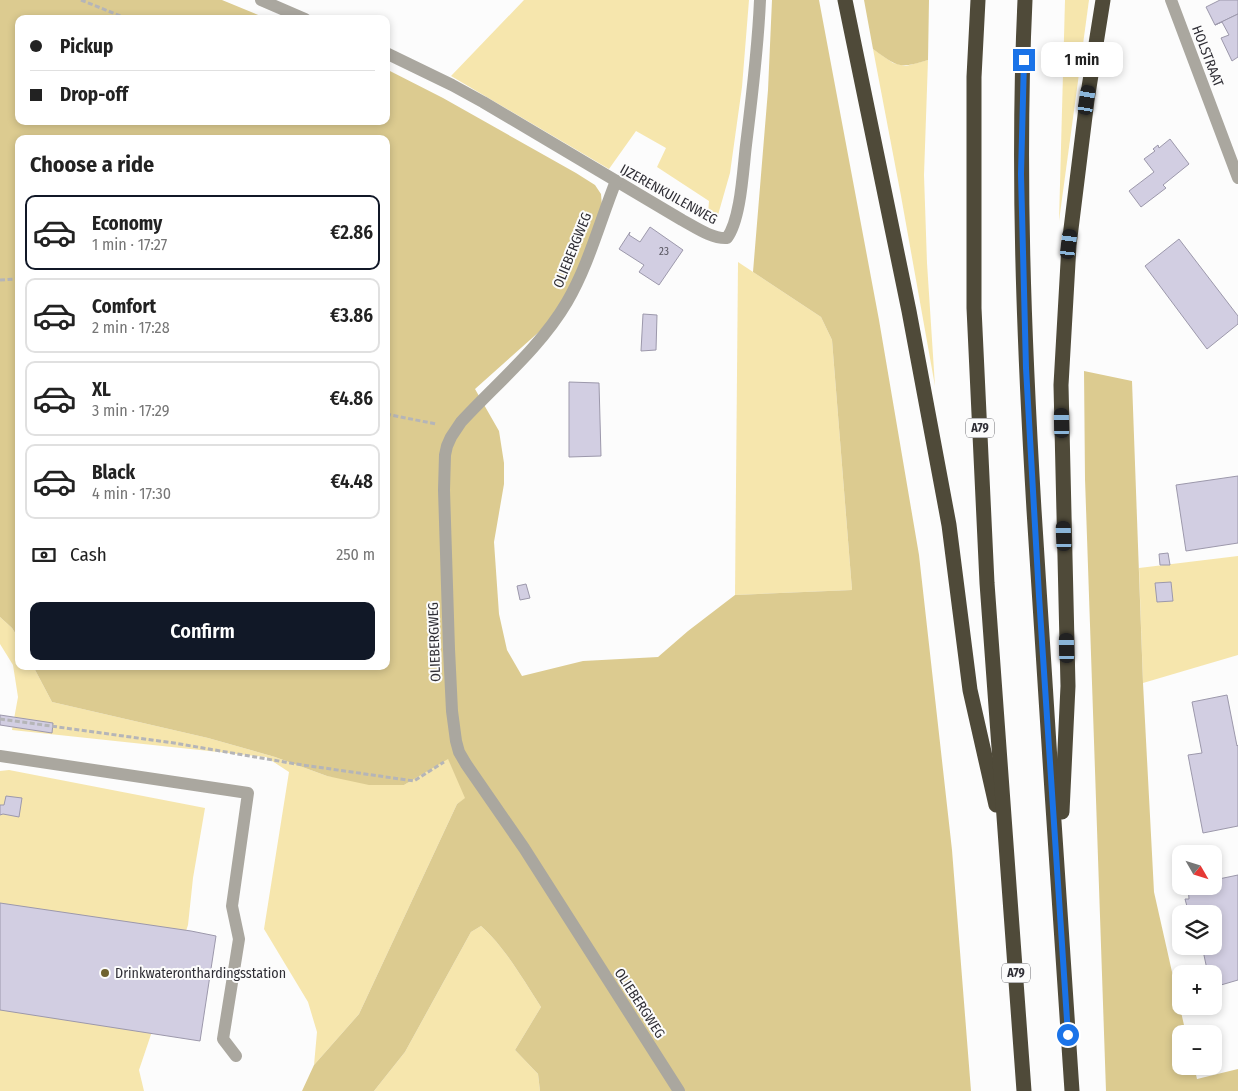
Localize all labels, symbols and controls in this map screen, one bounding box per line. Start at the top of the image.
street label: HOLSTRAAT [1188,23,1227,90]
text: Pickup [60,35,113,58]
callout: 1 min [1042,42,1124,78]
route end [1013,49,1035,71]
text: 1 min [1065,50,1099,69]
text: Drop-off [60,83,128,106]
car [1077,84,1096,116]
text: Choose a ride [30,151,154,178]
street label: IJZERENKUILENWEG [617,161,720,228]
icon: car [32,210,77,255]
street label: OLIEBERGWEG [550,210,595,290]
text: Economy [92,212,162,235]
text: €2.86 [330,221,373,244]
car [1059,228,1078,260]
text: 1 min · 17:27 [92,235,167,254]
house number: 23 [659,245,669,258]
icon: car [32,293,77,338]
text: Comfort [92,295,156,318]
text: €3.86 [330,304,373,327]
text: 2 min · 17:28 [92,318,170,337]
icon: car [32,376,77,421]
text: XL [92,378,111,401]
text: €4.86 [330,387,373,410]
text: 3 min · 17:29 [92,401,170,420]
car [1054,408,1069,438]
road number: A79 [966,418,994,438]
icon: car [32,459,77,504]
text: Black [92,461,135,484]
text: €4.48 [330,470,373,493]
text: 4 min · 17:30 [92,484,171,503]
car [1055,521,1072,551]
icon: cash [30,541,58,569]
text: Cash [70,543,107,566]
text: 250 m [336,545,375,564]
button: Confirm [30,602,375,660]
street label: OLIEBERGWEG [425,602,444,682]
car [1059,633,1074,663]
north arrow [1172,845,1222,895]
map controls [1172,845,1222,1075]
button: layers [1172,905,1222,955]
road number: A79 [1002,964,1030,982]
place label: Drinkwateronthardingsstation [115,965,286,982]
street label: OLIEBERGWEG [611,965,668,1041]
button: + [1172,965,1222,1015]
marker: Drinkwateronthardingsstation [99,967,111,979]
route start [1057,1024,1079,1046]
button: − [1172,1025,1222,1075]

